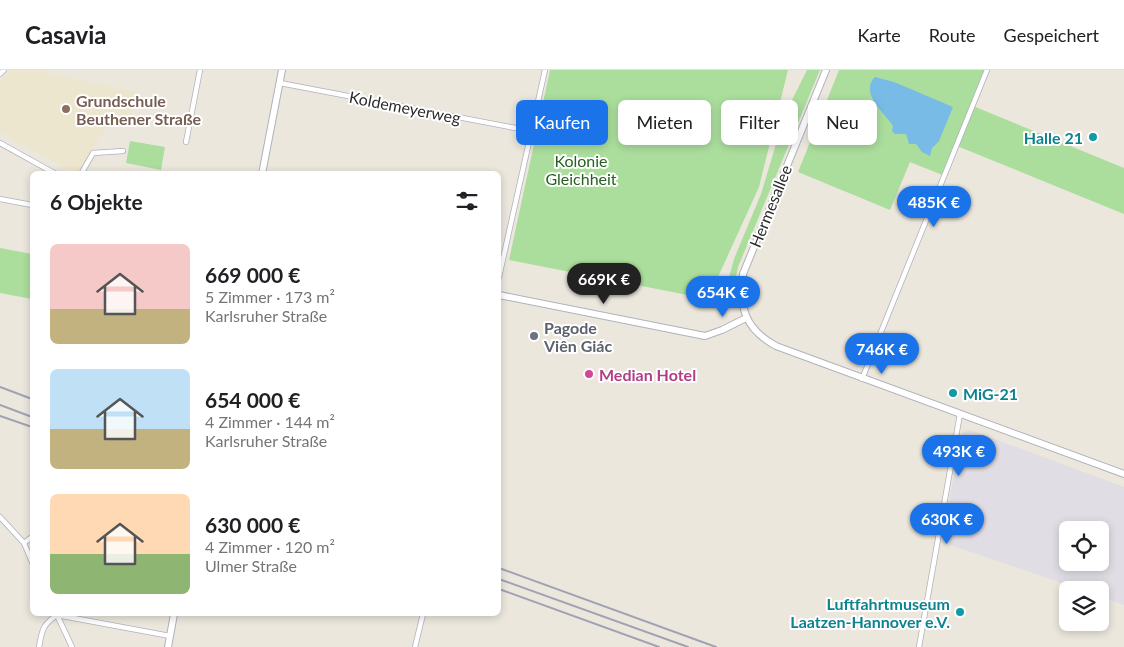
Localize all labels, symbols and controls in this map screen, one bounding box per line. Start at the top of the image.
text: Casavia [25,20,106,49]
text: Karte [857,24,901,46]
text: Route [929,24,976,46]
text: Gespeichert [1004,24,1099,46]
street label: Koldemeyerweg [348,87,462,127]
place label: Grundschule Beuthener Straße [76,91,202,128]
chip: Kaufen [516,100,608,145]
chip: Mieten [618,100,711,145]
chip: Filter [721,100,798,145]
chip: Neu [808,100,877,145]
marker: Grundschule Beuthener Straße [60,103,72,115]
place label: Halle 21 [1024,128,1083,147]
marker: Halle 21 [1087,131,1099,143]
park label: Kolonie Gleichheit [545,151,617,188]
street label: Hermesallee [745,162,795,250]
pin: 485K € [893,186,975,228]
icon: filters [453,187,481,215]
text: 6 Objekte [50,189,143,214]
text: 485K € [908,192,960,211]
text: 669 000 € [205,262,300,287]
pin: 669K € [563,262,645,305]
icon: home [90,264,150,324]
text: 669K € [578,269,630,288]
pin: 654K € [682,276,764,318]
text: 654K € [697,282,749,301]
text: 5 Zimmer · 173 m² [205,287,335,306]
text: Karlsruher Straße [205,306,327,325]
place label: Pagode Viên Giác [543,318,612,355]
marker: Pagode Viên Giác [528,330,540,342]
pin: 746K € [841,332,923,375]
text: 746K € [856,339,908,358]
place label: Median Hotel [599,365,696,384]
marker: Median Hotel [583,368,595,380]
place label: MiG-21 [963,384,1018,403]
text: 654 000 € [205,387,300,412]
marker: MiG-21 [947,387,959,399]
icon: home [90,389,150,449]
text: 4 Zimmer · 144 m² [205,412,335,431]
text: Karlsruher Straße [205,431,327,450]
pin: 493K € [918,434,1000,477]
text: 493K € [933,441,985,460]
pin: 630K € [906,502,988,545]
text: 630K € [921,509,973,528]
text: 630 000 € [205,512,300,537]
icon: home [90,514,150,574]
map controls [1059,521,1109,631]
button: locate [1059,521,1109,571]
text: 4 Zimmer · 120 m² [205,537,335,556]
text: Ulmer Straße [205,556,297,575]
button: layers [1059,581,1109,631]
place label: Luftfahrtmuseum Laatzen-Hannover e.V. [790,594,950,631]
marker: Luftfahrtmuseum Laatzen-Hannover e.V. [954,606,966,618]

